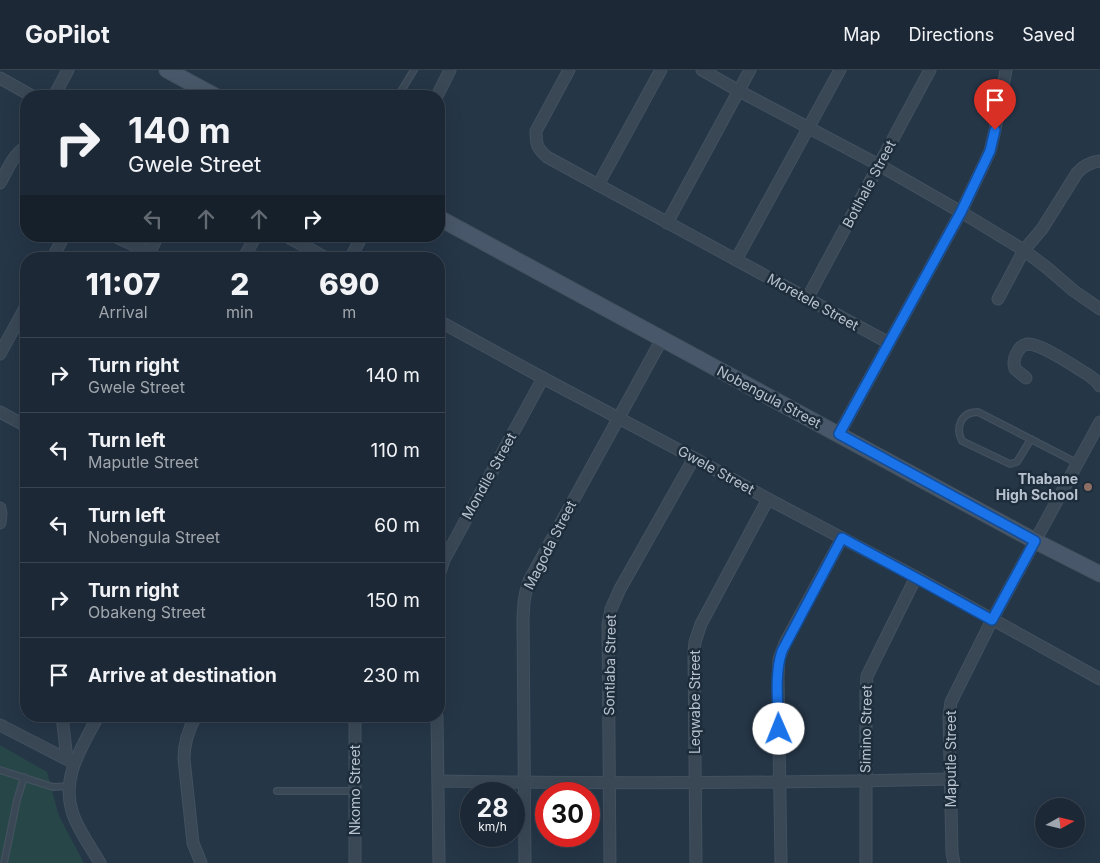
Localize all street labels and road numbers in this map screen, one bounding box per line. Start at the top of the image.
street label: Botlhale Street [838,137,899,230]
street label: Moretele Street [765,269,862,334]
street label: Nobengula Street [714,362,825,431]
street label: Mondile Street [458,429,520,522]
street label: Gwele Street [675,442,758,498]
street label: Magoda Street [520,497,579,592]
street label: Sontlaba Street [600,614,619,716]
street label: Leqwabe Street [686,650,703,754]
street label: Simino Street [856,684,875,773]
street label: Maputle Street [942,710,959,807]
street label: Nkomo Street [346,744,363,835]

